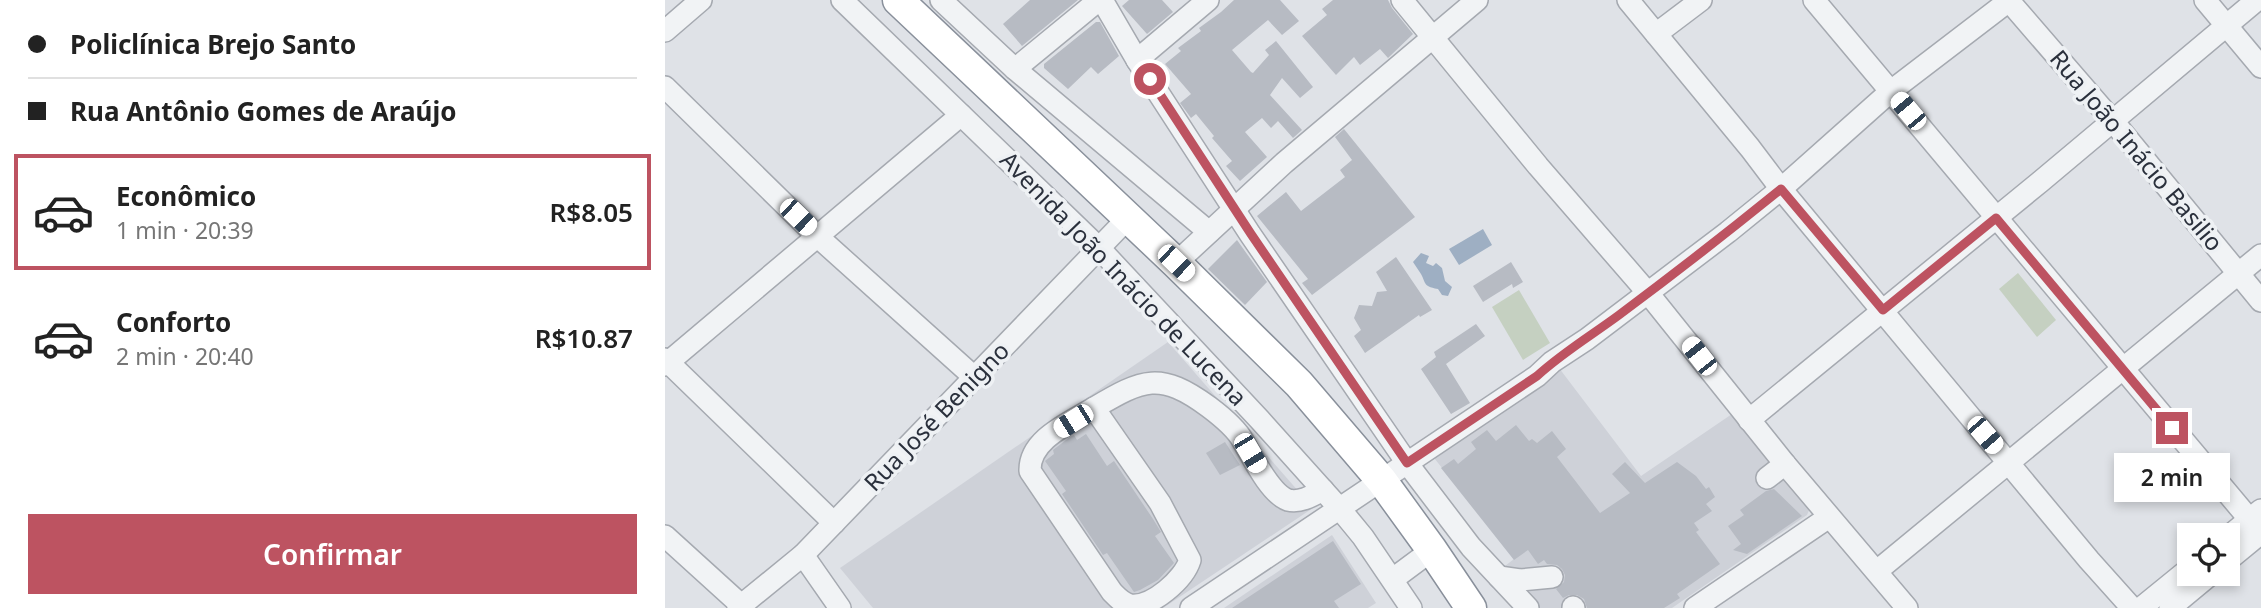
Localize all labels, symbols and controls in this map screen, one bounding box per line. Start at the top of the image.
text: Policlínica Brejo Santo [70,26,356,62]
street label: Rua João Inácio Basilio [2043,42,2231,258]
route start [1134,63,1166,95]
car [1887,88,1930,134]
text: Rua Antônio Gomes de Araújo [70,93,456,129]
street label: Avenida João Inácio de Lucena [993,143,1255,412]
text: Econômico [116,178,256,214]
icon: car [32,181,95,244]
text: R$8.05 [550,194,633,230]
car [776,195,821,239]
text: 1 min · 20:39 [116,214,254,246]
car [1154,241,1199,285]
text: Conforto [116,304,231,340]
icon: car [32,307,95,370]
text: R$10.87 [535,320,633,356]
car [1678,333,1721,379]
street label: Rua José Benigno [856,334,1016,498]
text: 2 min · 20:40 [116,340,254,372]
car [1050,401,1097,441]
car [1964,412,2007,458]
route end [2156,412,2188,444]
car [1231,430,1270,476]
callout: 2 min [2114,452,2230,502]
text: 2 min [2141,461,2203,493]
button: Confirmar [28,514,637,594]
map controls [2177,523,2240,586]
button: locate [2177,523,2240,586]

